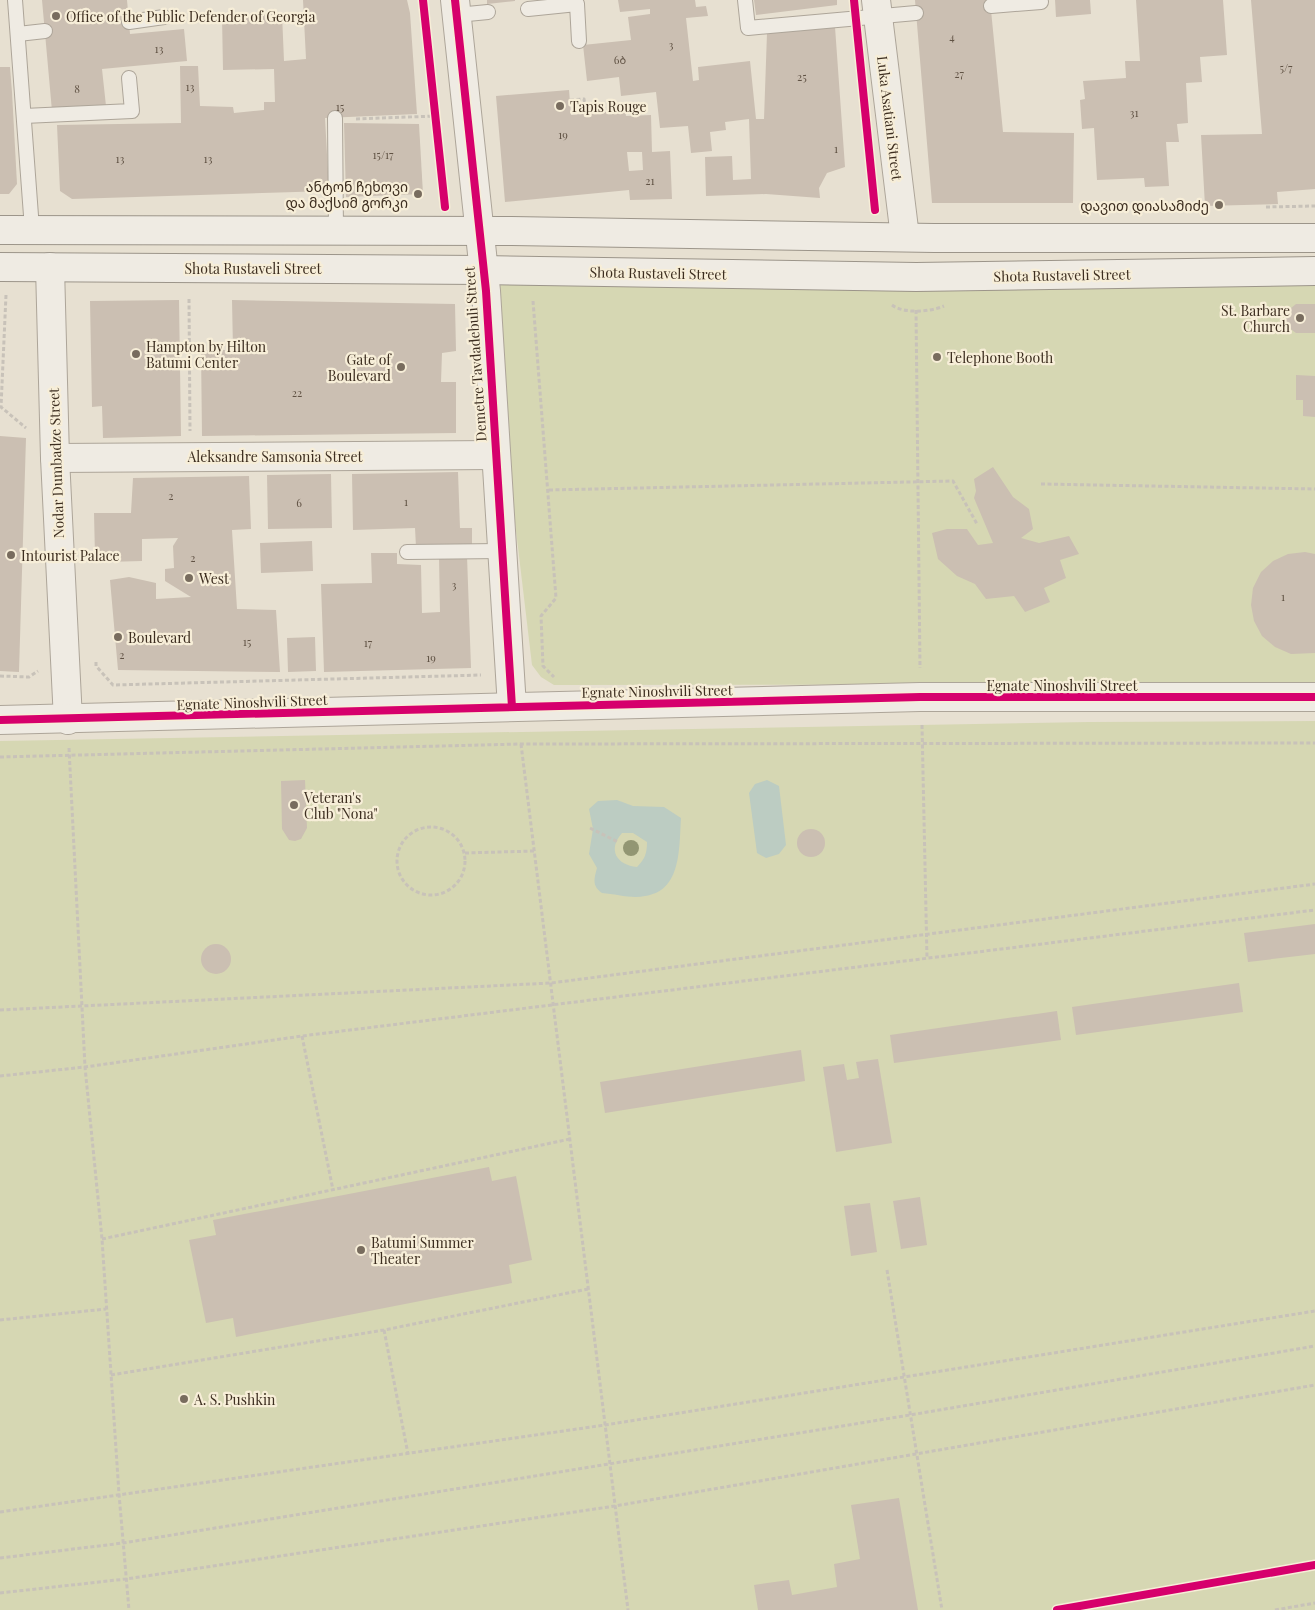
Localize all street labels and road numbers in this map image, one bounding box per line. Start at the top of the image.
street label: Luka Asatiani Street [873,55,907,182]
street label: Shota Rustaveli Street [184,259,323,278]
street label: Shota Rustaveli Street [589,262,728,284]
street label: Shota Rustaveli Street [993,264,1132,286]
street label: Demetre Tavdadebuli Street [459,265,491,442]
street label: Nodar Dumbadze Street [44,387,68,538]
street label: Aleksandre Samsonia Street [187,447,364,466]
street label: Egnate Ninoshvili Street [986,676,1139,695]
street label: Egnate Ninoshvili Street [581,680,734,702]
street label: Egnate Ninoshvili Street [176,690,329,714]

